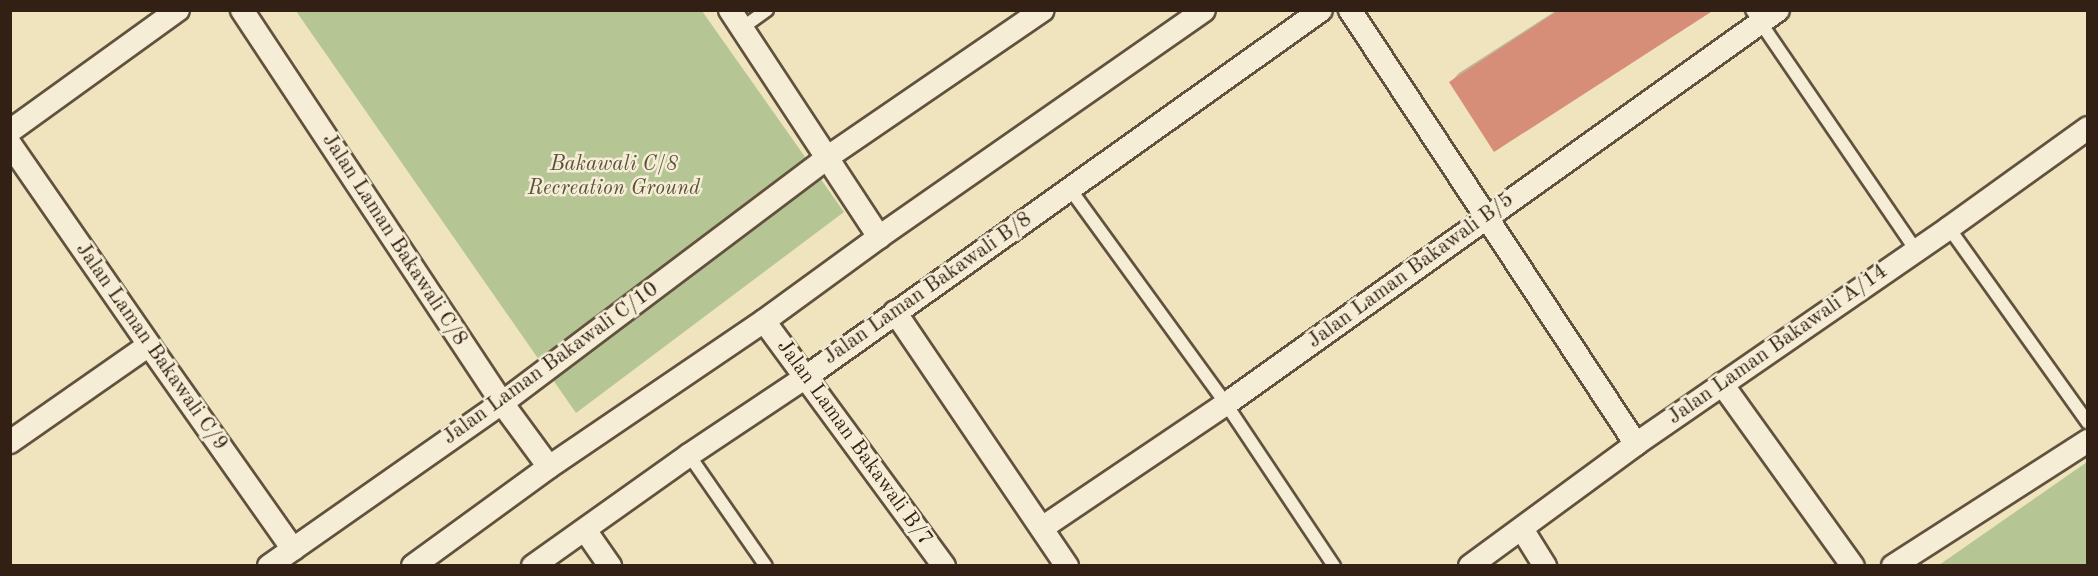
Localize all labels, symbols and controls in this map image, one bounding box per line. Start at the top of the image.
street label: Jalan Laman Bakawali C/8 [316,129,472,351]
park label: Bakawali C/8 Recreation Ground [528,152,700,202]
street label: Jalan Laman Bakawali B/5 [1303,188,1519,354]
street label: Jalan Laman Bakawali B/8 [819,207,1037,371]
street label: Jalan Laman Bakawali C/9 [69,238,233,456]
street label: Jalan Laman Bakawali A/14 [1663,259,1893,431]
street label: Jalan Laman Bakawali C/10 [438,277,664,451]
street label: Jalan Laman Bakawali B/7 [771,335,937,551]

